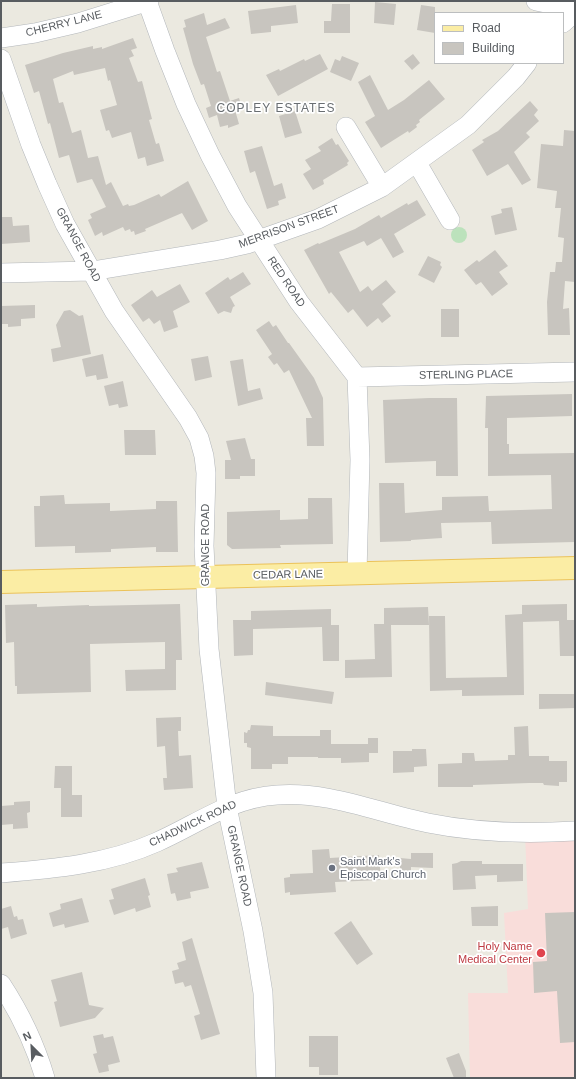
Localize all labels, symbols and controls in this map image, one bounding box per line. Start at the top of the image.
street label: CHERRY LANE [25,8,103,40]
legend [434,12,564,64]
text: Road [472,21,501,35]
text: Building [472,41,515,55]
district label: COPLEY ESTATES [217,102,335,116]
street label: MERRISON STREET [237,203,341,251]
street label: GRANGE ROAD [53,205,103,285]
street label: RED ROAD [264,254,308,310]
street label: STERLING PLACE [419,368,513,382]
street label: GRANGE ROAD [199,504,213,586]
street label: CEDAR LANE [253,568,323,582]
street label: CHADWICK ROAD [147,798,239,850]
street label: GRANGE ROAD [224,824,254,908]
place label: Saint Mark's Episcopal Church [340,855,426,881]
marker: Saint Mark's Episcopal Church [327,863,337,873]
place label: Holy Name Medical Center [458,940,532,966]
marker: Holy Name Medical Center [535,947,547,959]
north arrow [12,1027,52,1067]
text: N [21,1029,33,1043]

